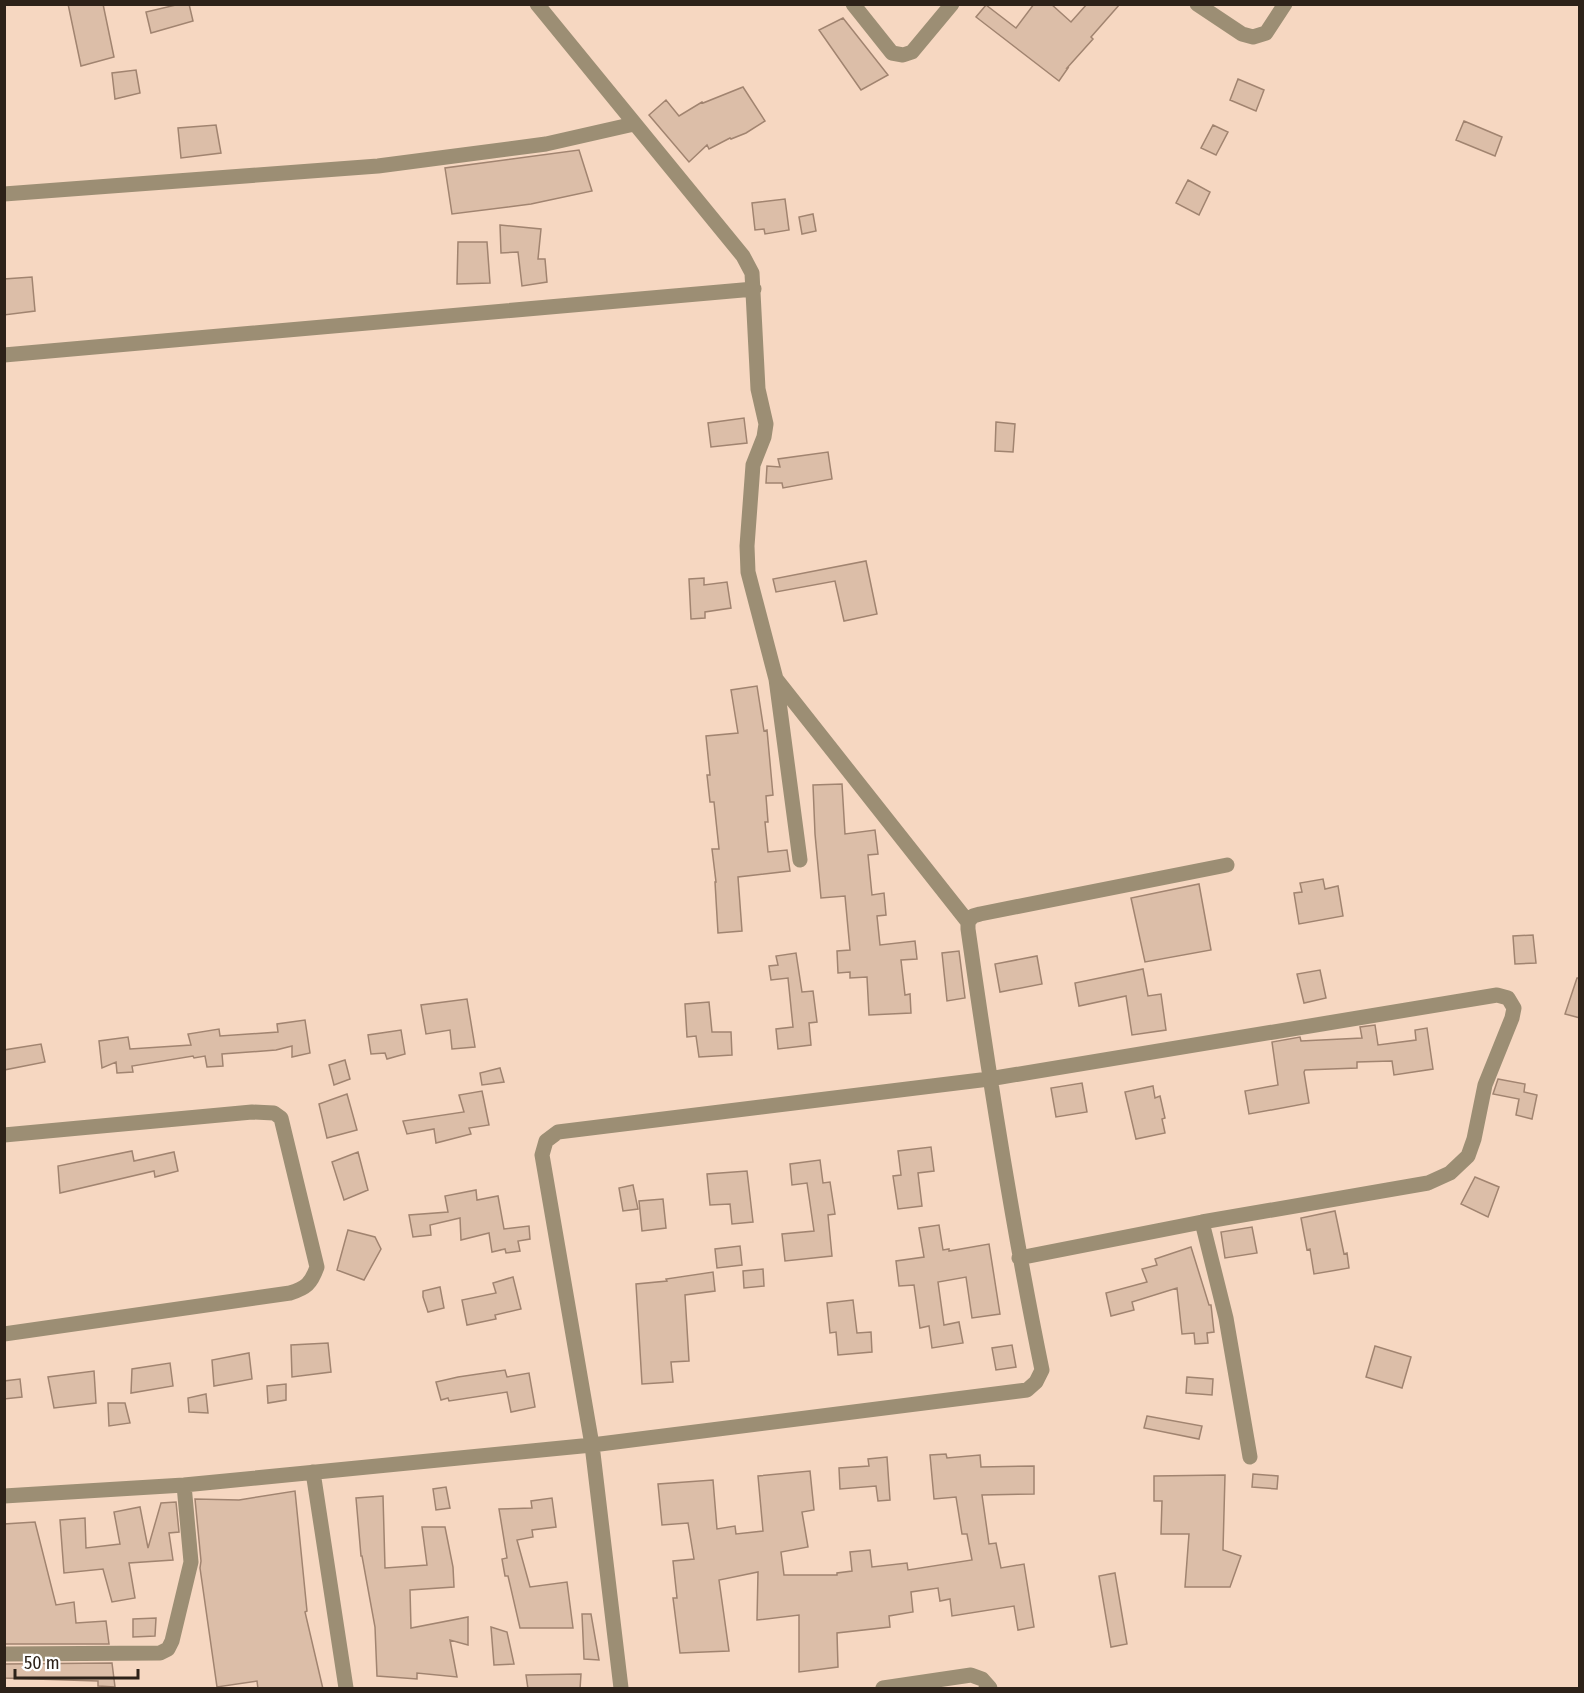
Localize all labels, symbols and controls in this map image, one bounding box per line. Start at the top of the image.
scale bar [15,1642,138,1680]
text: 50 m [24,1652,60,1674]

